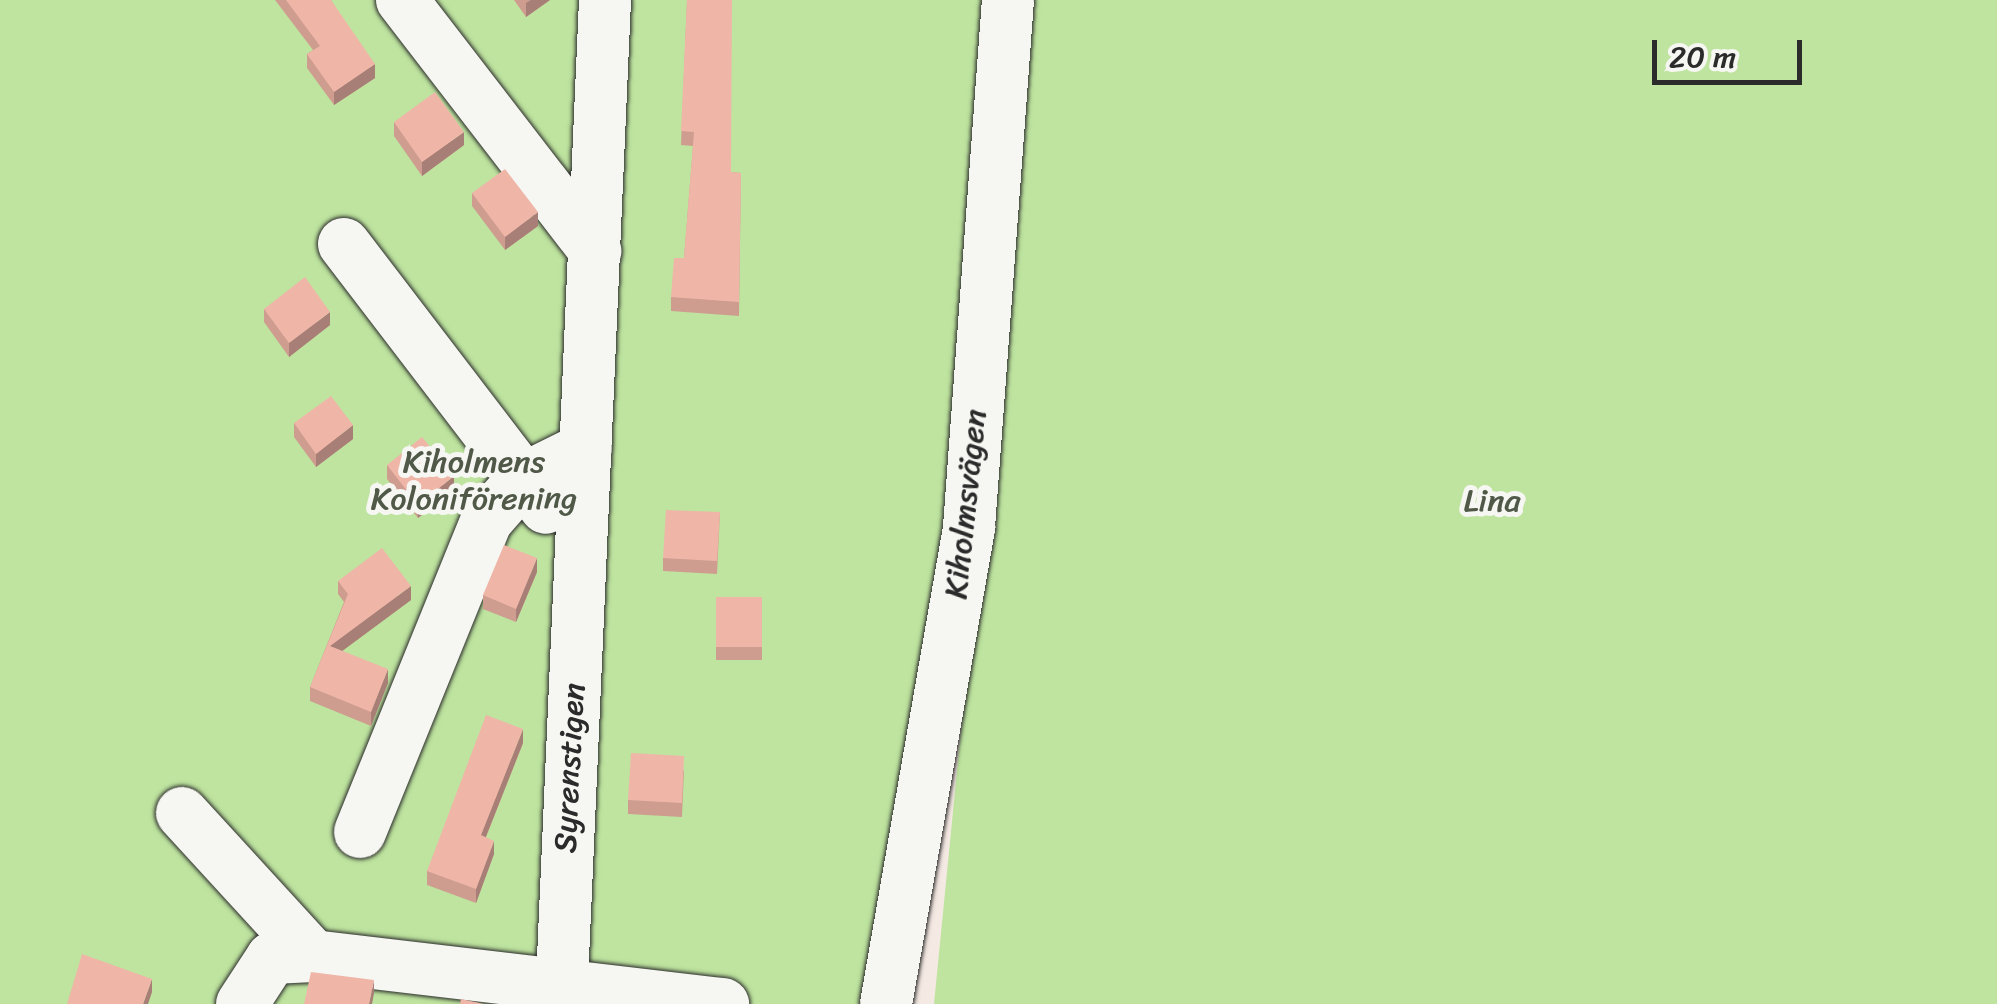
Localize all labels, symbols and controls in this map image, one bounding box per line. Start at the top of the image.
scale bar [1657,20,1807,82]
text: 20 m [1669,30,1736,84]
street label: Kiholmsvägen [937,407,995,601]
park label: Kiholmens Koloniförening [371,444,577,519]
park label: Lina [1464,482,1520,520]
street label: Syrenstigen [546,682,594,854]

